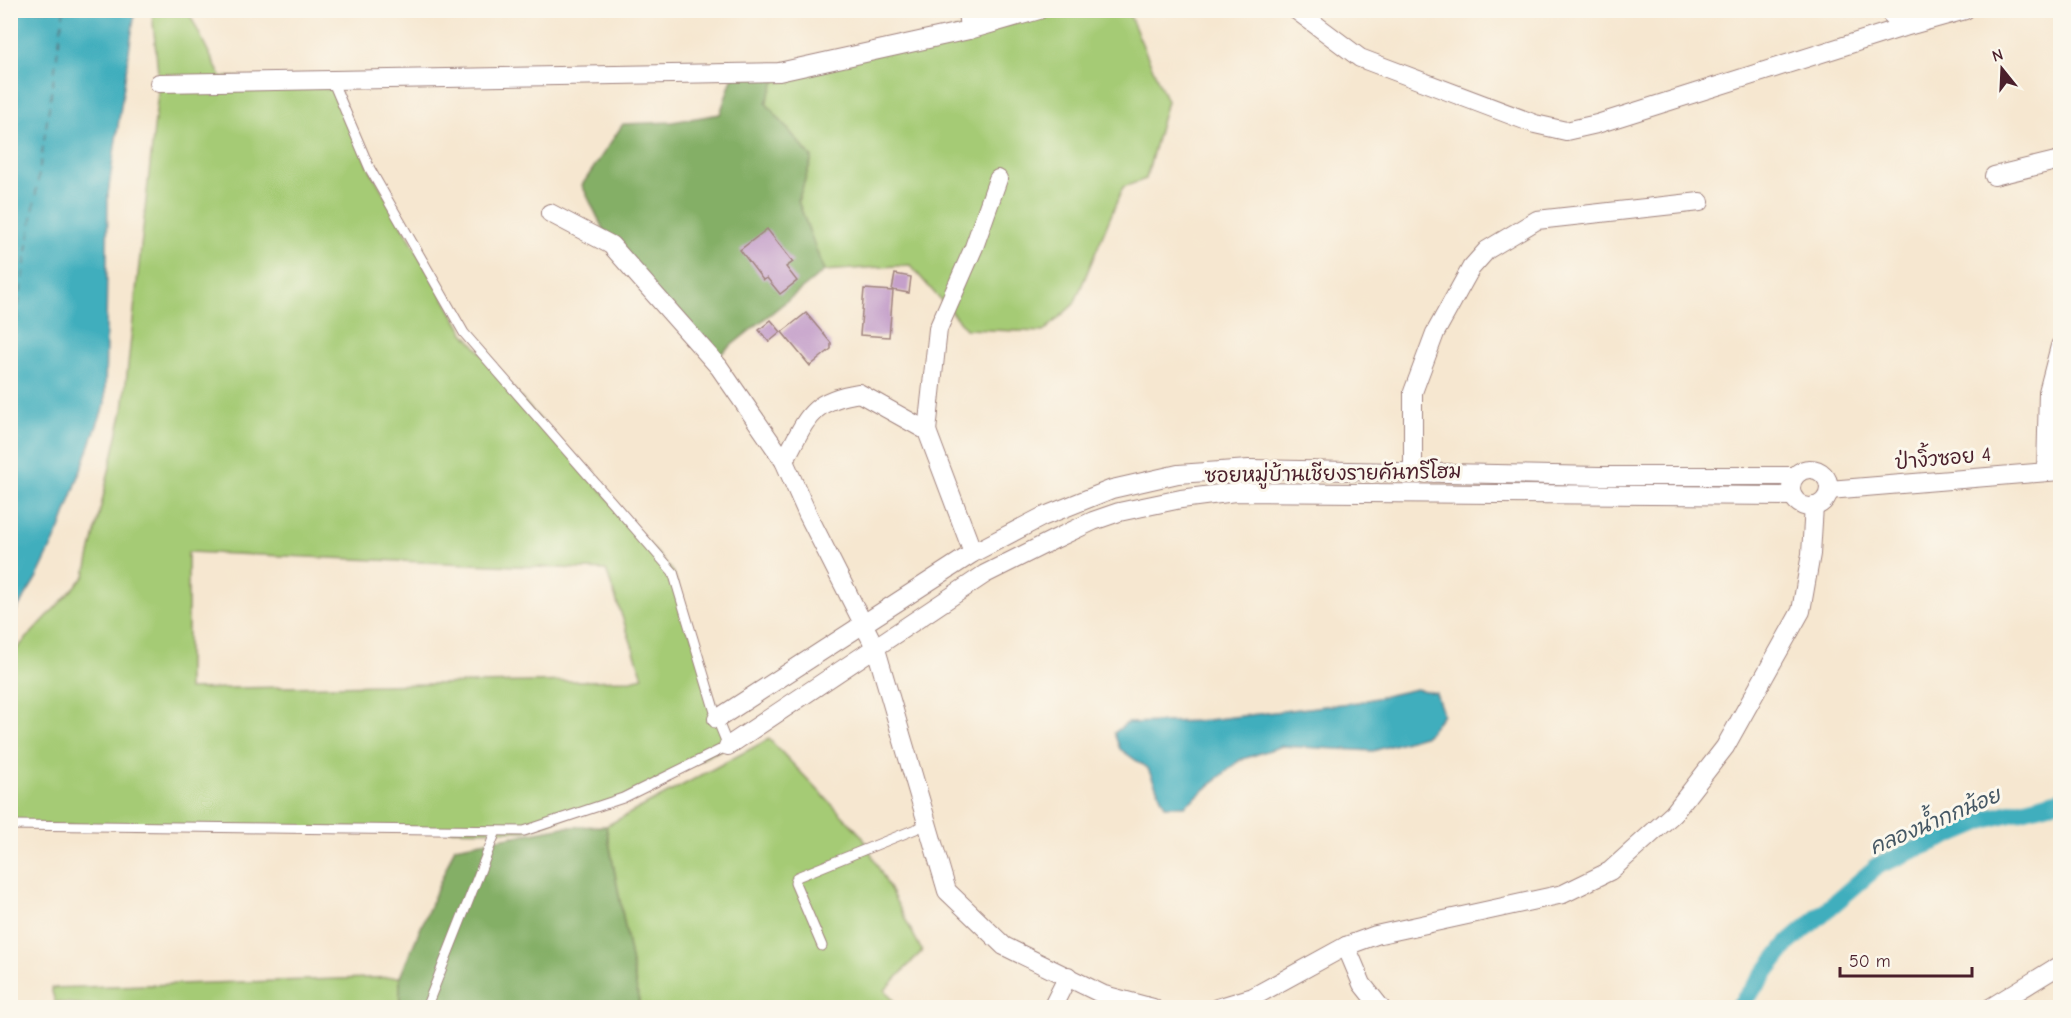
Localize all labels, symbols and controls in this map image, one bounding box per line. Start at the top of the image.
north arrow [1972,39,2032,99]
text: N [1990,46,2005,66]
street label: ป่างิ้วซอย 4 [1893,436,1992,474]
street label: ซอยหมู่บ้านเชียงรายคันทรีโฮม [1204,458,1462,491]
water label: คลองน้ำกกน้อย [1863,774,2006,859]
scale bar [1840,940,1972,978]
text: 50 m [1849,951,1891,972]

